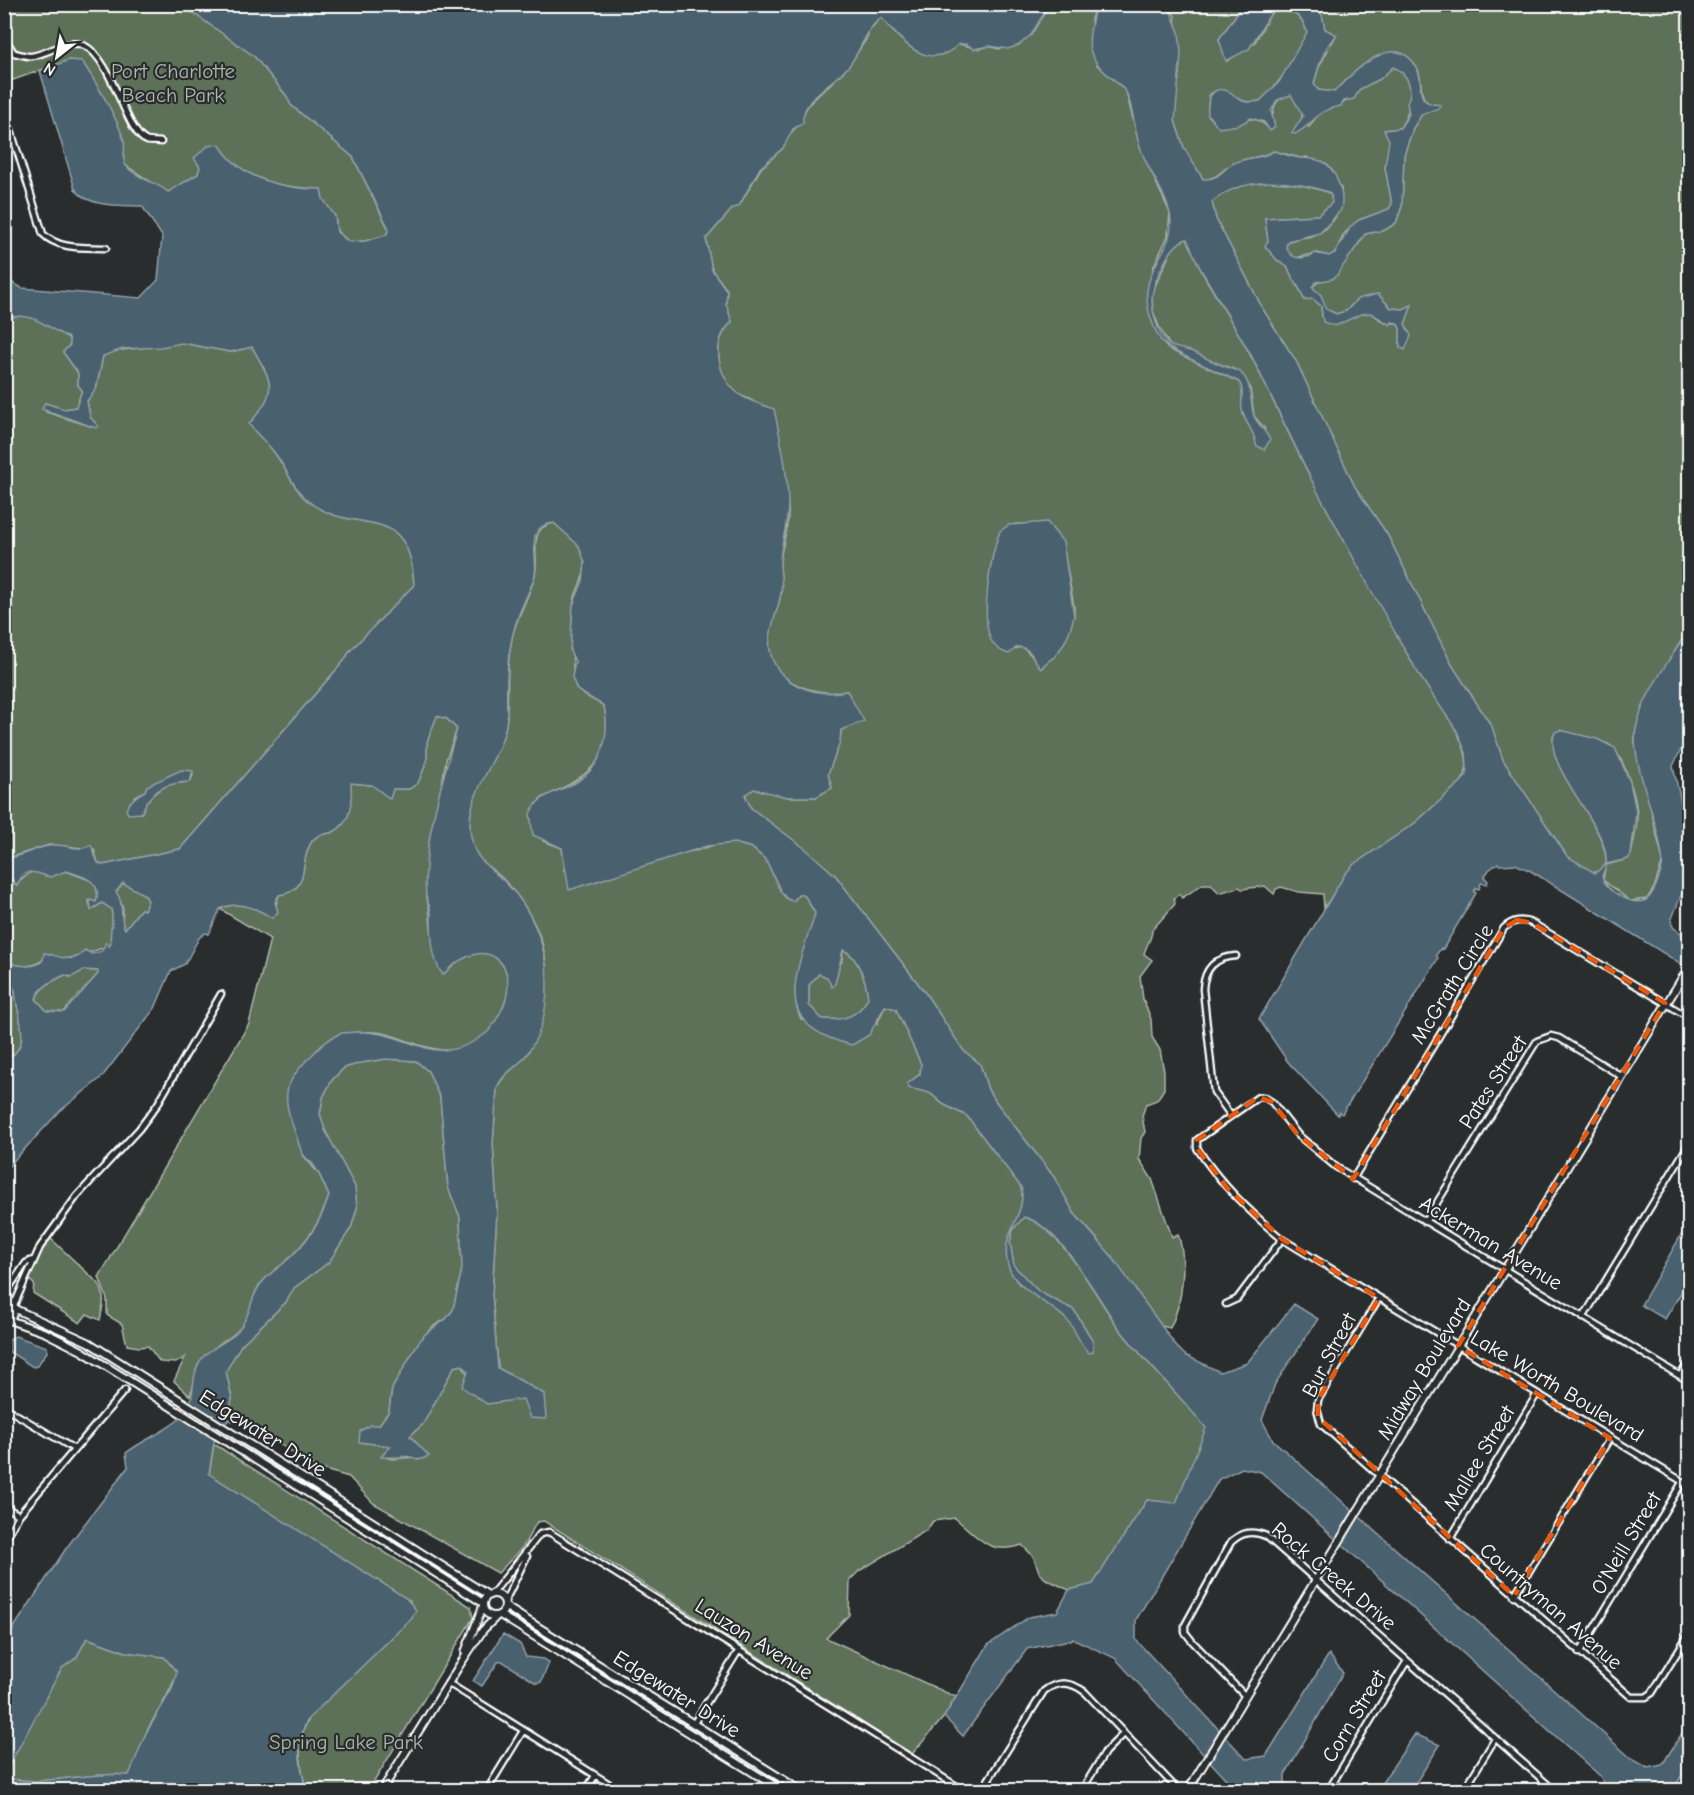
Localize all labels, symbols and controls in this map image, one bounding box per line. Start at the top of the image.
north arrow [27,27,87,87]
text: N [41,59,59,79]
park label: Port Charlotte Beach Park [111,59,235,107]
street label: McGrath Circle [1406,920,1498,1048]
street label: Pates Street [1454,1030,1532,1133]
street label: Ackerman Avenue [1416,1191,1566,1295]
street label: Midway Boulevard [1372,1294,1476,1444]
street label: Bur Street [1297,1308,1362,1401]
street label: Lake Worth Boulevard [1466,1325,1648,1447]
street label: Edgewater Drive [195,1384,331,1482]
street label: Mallee Street [1438,1400,1520,1515]
street label: O'Neill Street [1586,1486,1667,1599]
street label: Rock Creek Drive [1267,1517,1401,1635]
street label: Countryman Avenue [1475,1538,1627,1674]
street label: Lauzon Avenue [691,1593,817,1685]
street label: Edgewater Drive [609,1645,745,1743]
street label: Corn Street [1317,1665,1391,1767]
park label: Spring Lake Park [269,1730,423,1754]

